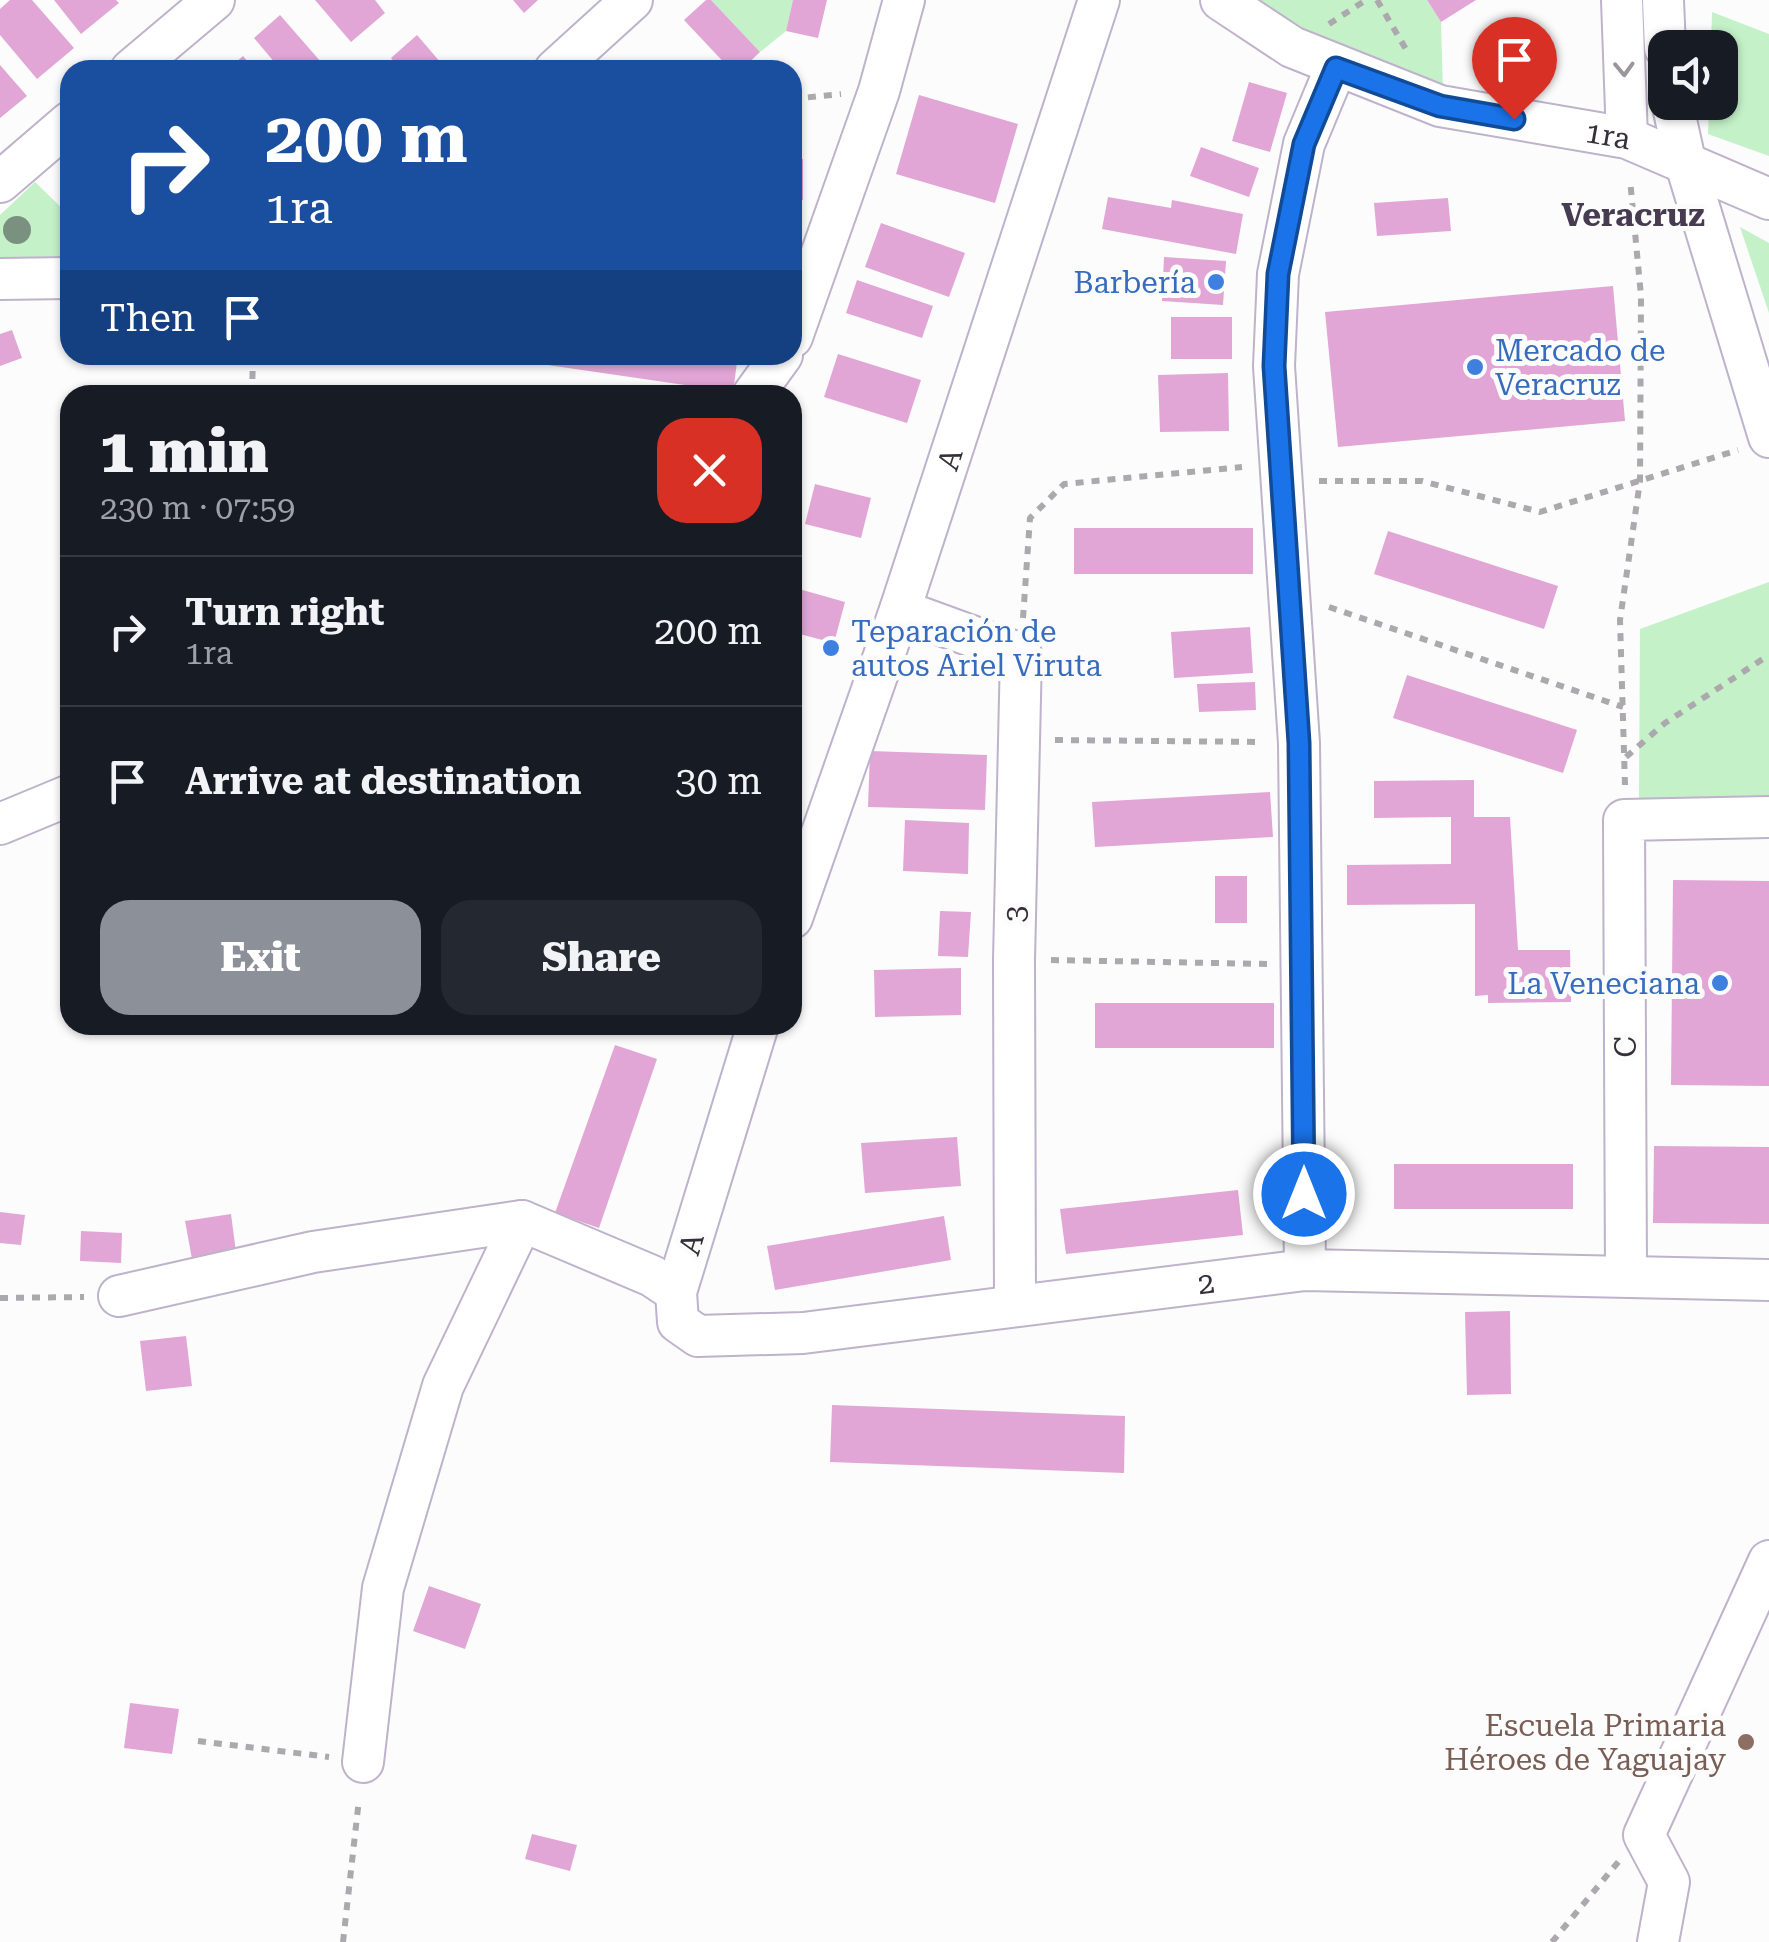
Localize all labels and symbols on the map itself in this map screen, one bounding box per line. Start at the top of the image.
pin [1472,17,1557,120]
one-way arrow [1614,62,1635,78]
street label: 1ra [1583,114,1633,156]
district label: Veracruz [1561,196,1705,234]
place label: Barbería [1074,265,1196,300]
marker: Barbería [1205,271,1227,293]
place label: Mercado de Veracruz [1495,333,1665,402]
marker: Mercado de Veracruz [1464,356,1486,378]
street label: A [929,444,969,475]
place label: Teparación de autos Ariel Viruta [851,614,1102,683]
marker: Teparación de autos Ariel Viruta [820,637,842,659]
street label: 3 [997,905,1033,923]
place label: La Veneciana [1507,966,1700,1001]
marker: La Veneciana [1709,972,1731,994]
street label: C [1608,1036,1643,1058]
position arrow [1252,1142,1356,1246]
street label: A [671,1229,711,1259]
street label: 2 [1195,1264,1217,1301]
place label: Escuela Primaria Héroes de Yaguajay [1444,1708,1726,1777]
marker: Escuela Primaria Héroes de Yaguajay [1735,1731,1757,1753]

